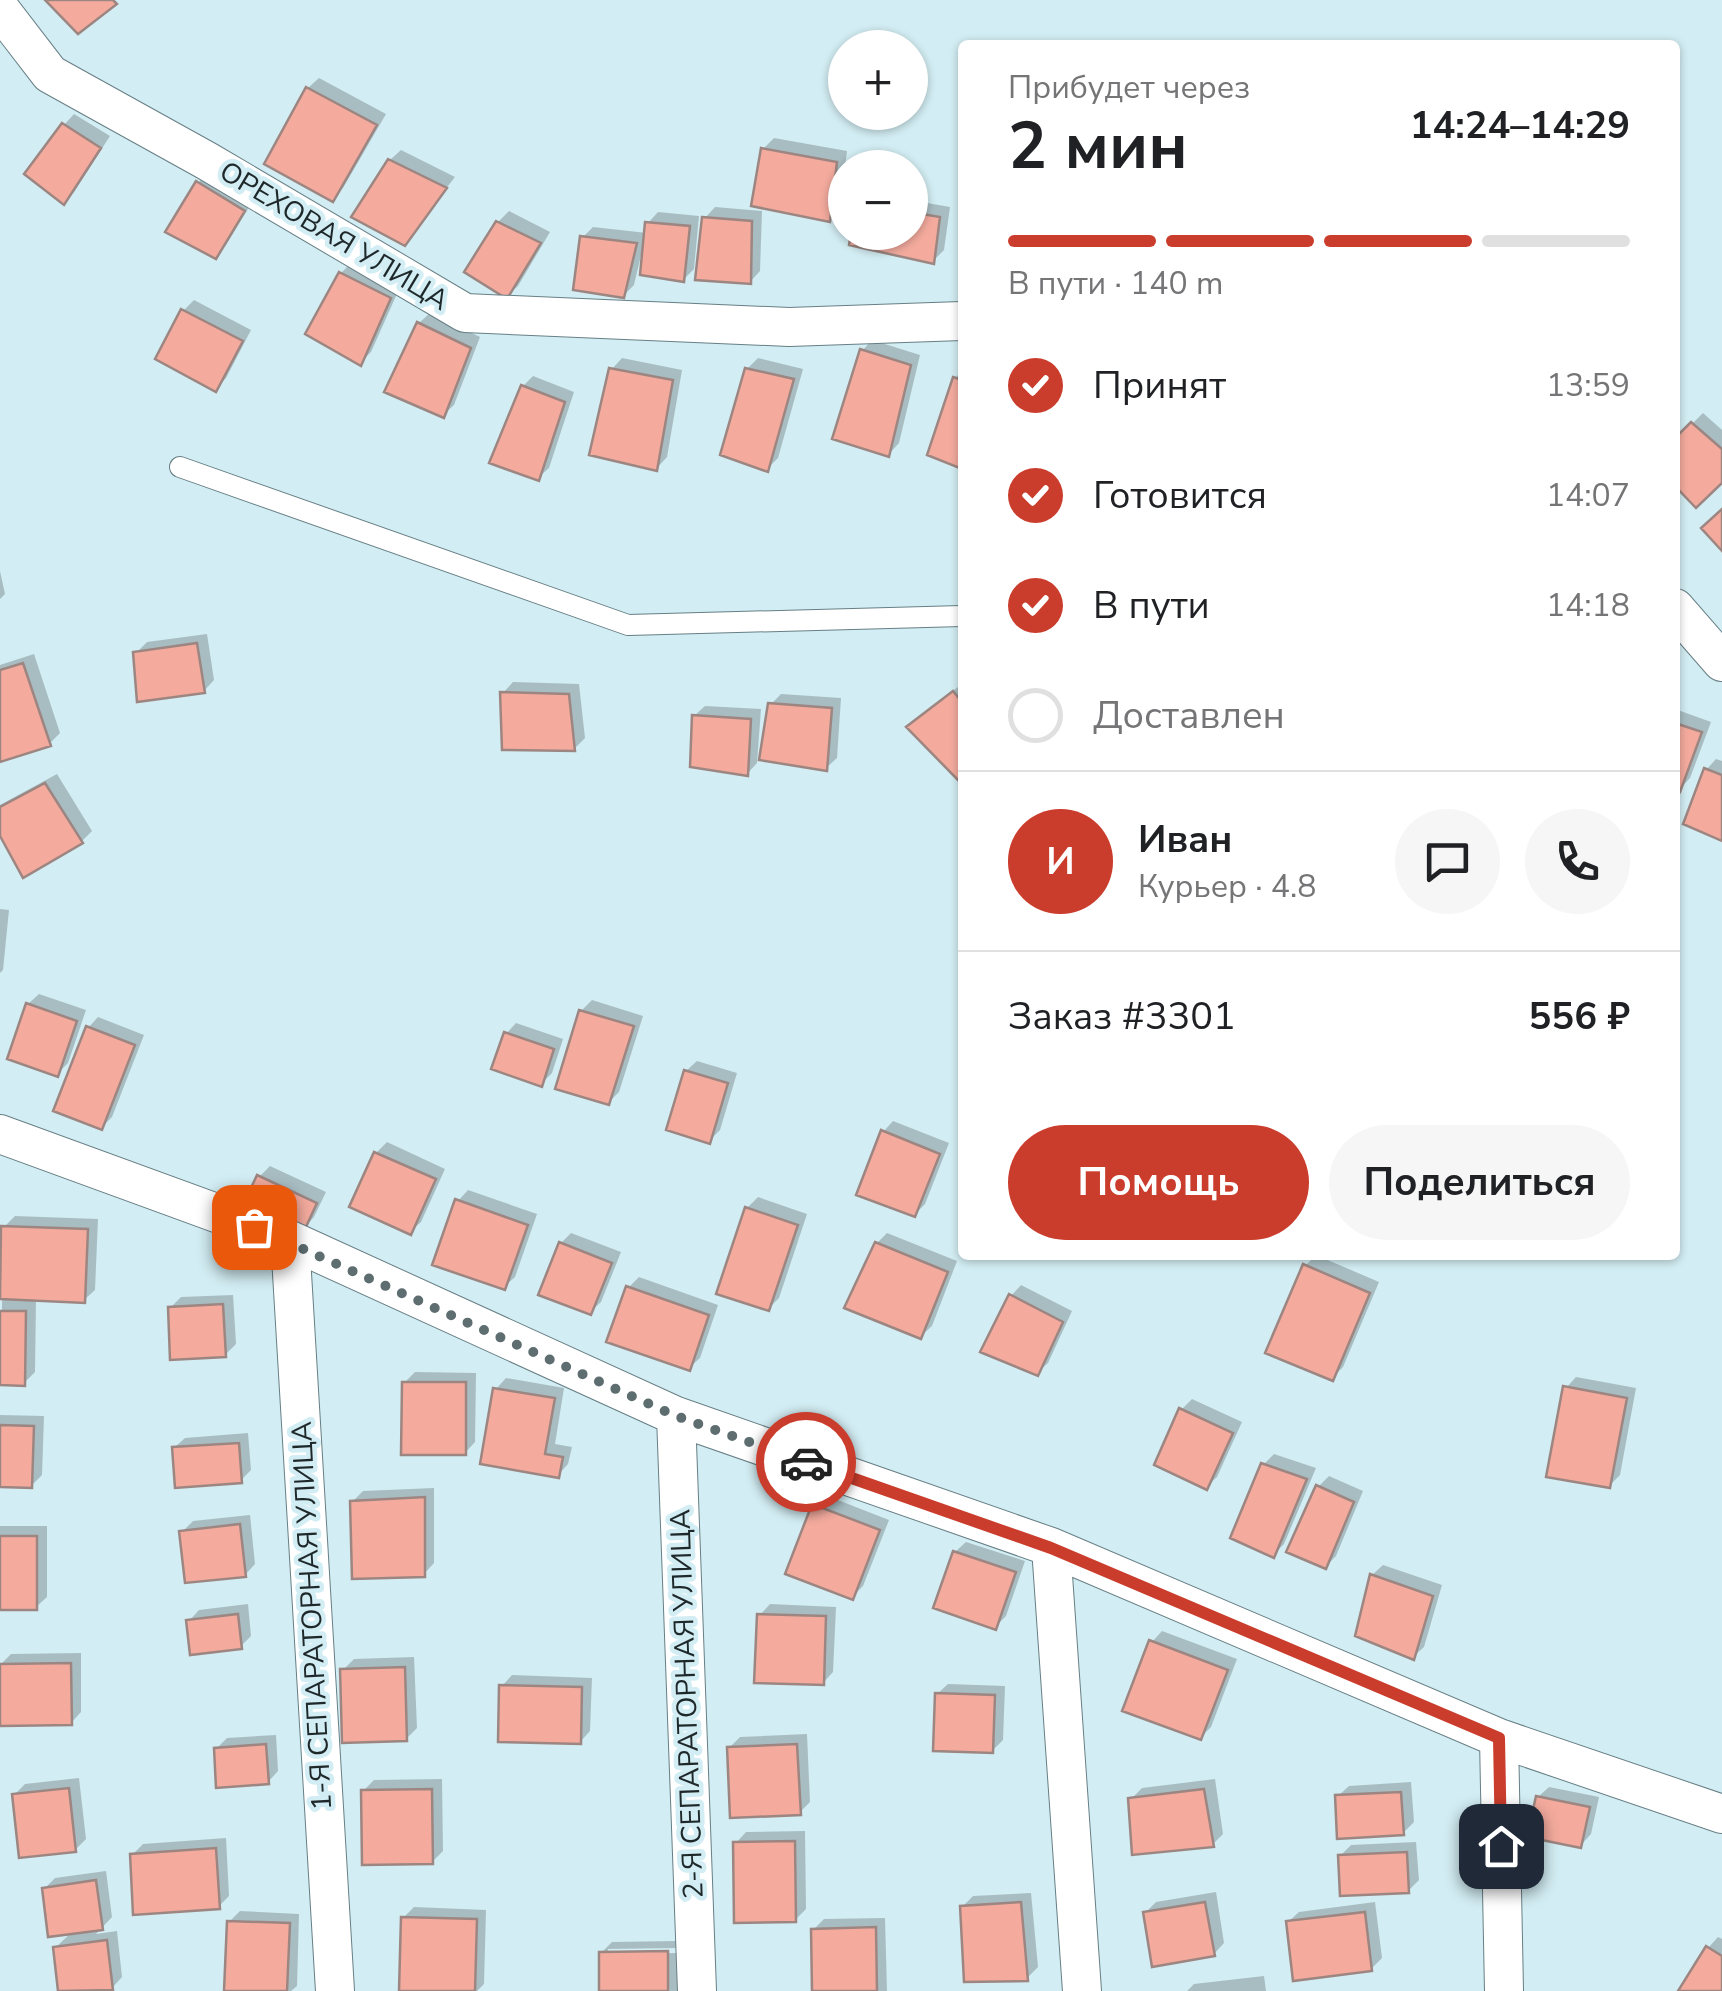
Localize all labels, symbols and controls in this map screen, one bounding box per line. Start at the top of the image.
map controls [828,30,928,250]
button: + [828,30,928,130]
text: Прибудет через [1008,66,1250,109]
text: 14:24–14:29 [1410,100,1630,151]
text: 2 мин [1008,102,1188,191]
button: − [828,150,928,250]
street label: ОРЕХОВАЯ УЛИЦА [212,152,456,320]
text: В пути · 140 m [1008,262,1223,305]
icon: check [1008,358,1063,413]
text: Принят [1093,360,1226,411]
text: 13:59 [1546,364,1630,407]
icon: check [1008,468,1063,523]
text: Готовится [1093,470,1267,521]
text: 14:07 [1546,474,1630,517]
icon: check [1008,578,1063,633]
text: В пути [1093,580,1210,631]
text: 14:18 [1546,584,1630,627]
text: Доставлен [1093,690,1285,741]
button: chat [1395,809,1500,914]
button: phone [1525,809,1630,914]
text: Иван [1138,814,1232,865]
text: И [1046,836,1075,887]
text: Курьер · 4.8 [1138,865,1316,908]
text: Заказ #3301 [1008,991,1236,1042]
text: 556 ₽ [1529,991,1630,1042]
button: Помощь [1008,1125,1309,1240]
button: Поделиться [1329,1125,1630,1240]
pin [212,1185,297,1270]
icon: bag [227,1200,282,1255]
courier [756,1412,856,1512]
street label: 1-Я СЕПАРАТОРНАЯ УЛИЦА [283,1420,341,1812]
icon: car [779,1435,834,1490]
street label: 2-Я СЕПАРАТОРНАЯ УЛИЦА [661,1509,713,1899]
pin [1459,1804,1544,1889]
icon: home [1474,1819,1529,1874]

